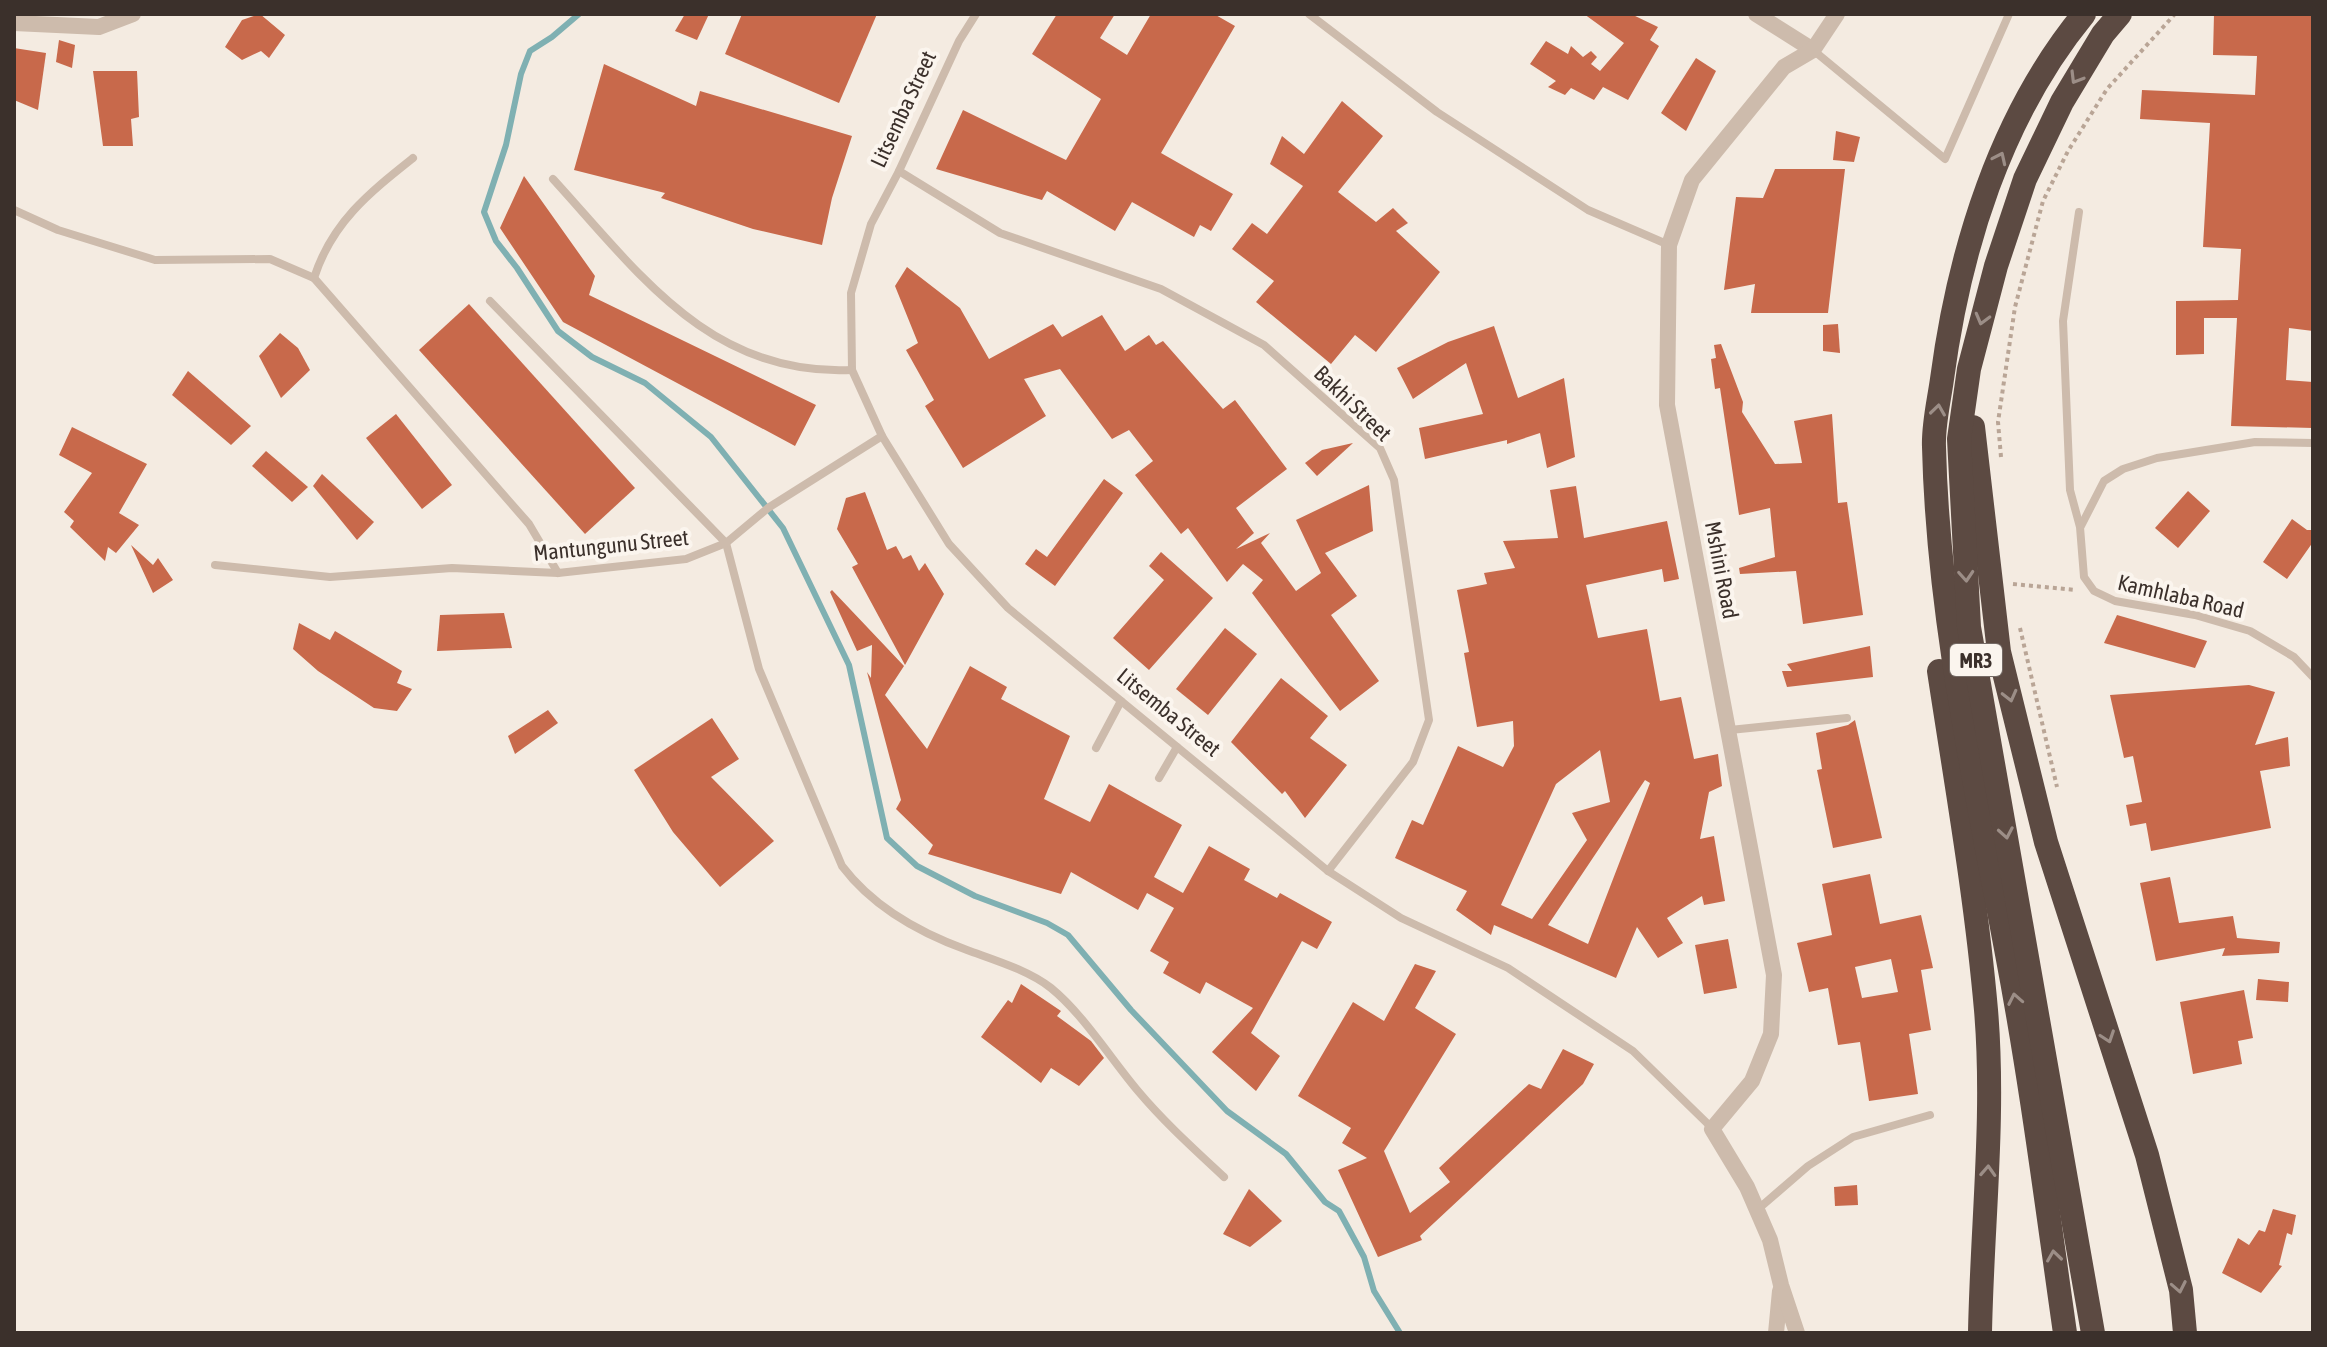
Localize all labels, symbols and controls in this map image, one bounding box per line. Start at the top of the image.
street label: Litsemba Street [865,47,941,171]
one-way arrow [2071,69,2086,84]
one-way arrow [1990,152,2006,167]
one-way arrow [1974,312,1991,326]
street label: Bakhi Street [1309,360,1397,446]
one-way arrow [1929,403,1946,417]
street label: Mshini Road [1700,519,1744,621]
street label: Mantungunu Street [532,524,690,566]
street label: Kamhlaba Road [2115,569,2247,623]
one-way arrow [1957,570,1974,583]
road number: MR3 [1950,644,2002,676]
street label: Litsemba Street [1112,662,1226,762]
one-way arrow [2000,688,2017,702]
one-way arrow [1997,826,2014,840]
one-way arrow [2008,992,2025,1005]
one-way arrow [2098,1029,2114,1043]
one-way arrow [1979,1164,1996,1177]
one-way arrow [2046,1249,2063,1263]
one-way arrow [2170,1280,2187,1294]

